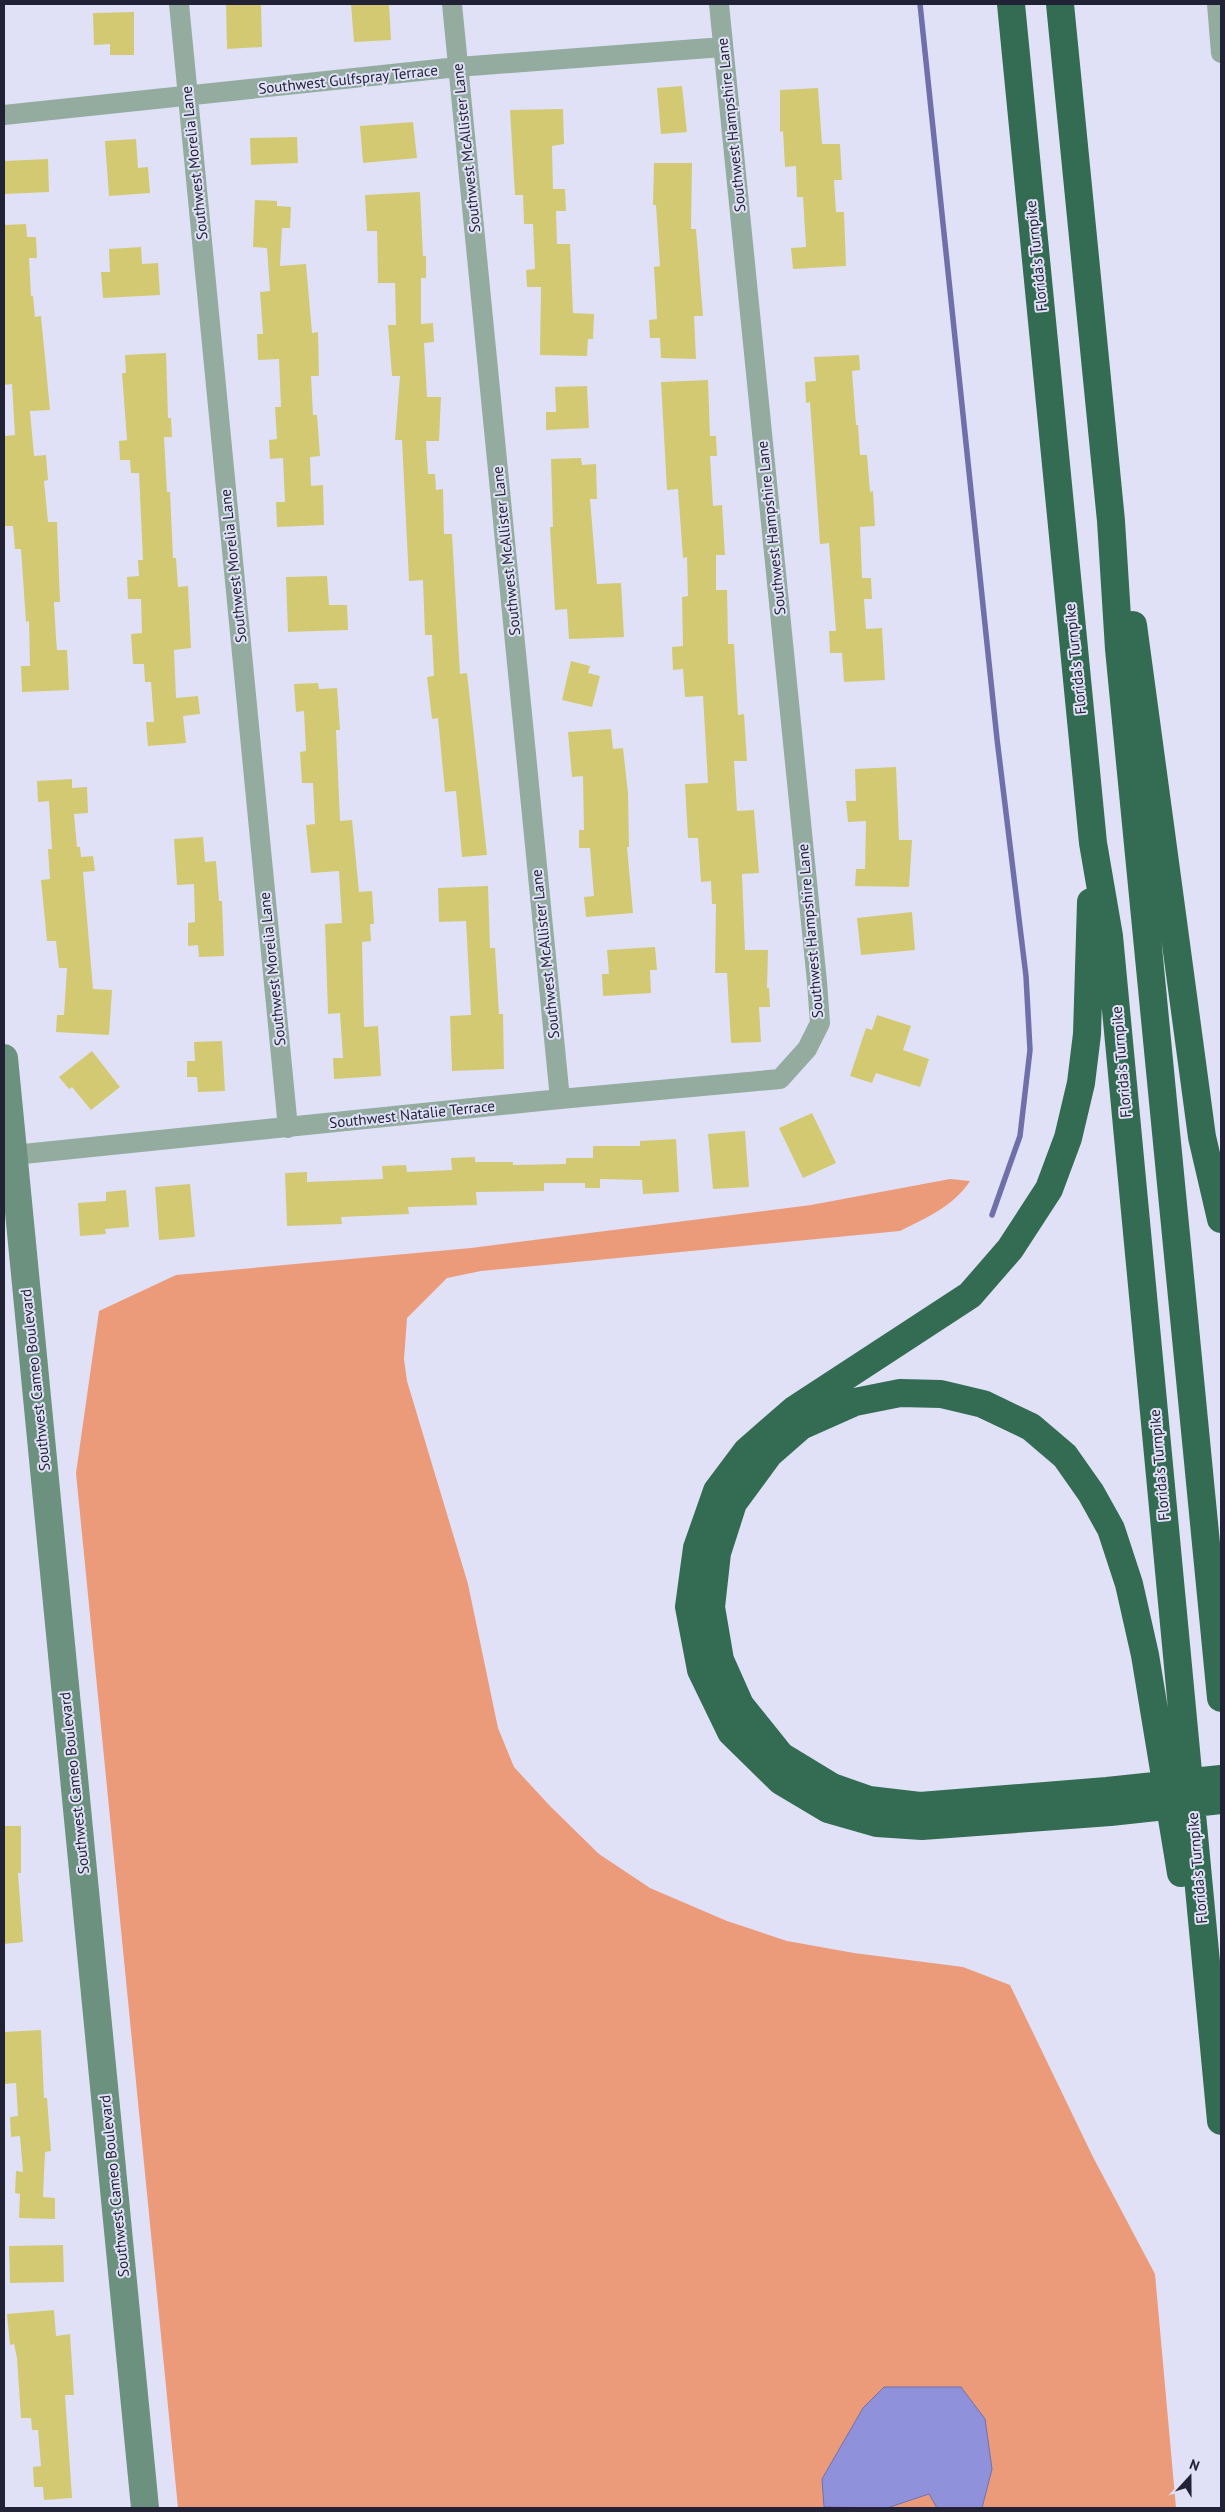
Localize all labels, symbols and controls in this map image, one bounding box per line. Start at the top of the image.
street label: Southwest Hampshire Lane [712,37,750,213]
street label: Southwest Gulfspray Terrace [257,60,439,98]
street label: Southwest McAllister Lane [448,62,484,234]
street label: Southwest Morelia Lane [176,85,212,241]
street label: Florida's Turnpike [1021,199,1051,313]
street label: Southwest Hampshire Lane [752,440,790,616]
street label: Southwest McAllister Lane [488,465,524,637]
street label: Southwest Morelia Lane [215,488,251,644]
street label: Florida's Turnpike [1060,602,1090,716]
street label: Southwest Hampshire Lane [793,843,827,1019]
street label: Southwest McAllister Lane [527,868,563,1040]
street label: Southwest Morelia Lane [254,891,290,1047]
street label: Florida's Turnpike [1107,1005,1135,1119]
street label: Southwest Natalie Terrace [328,1096,496,1132]
street label: Southwest Cameo Boulevard [16,1288,54,1472]
street label: Florida's Turnpike [1145,1408,1173,1522]
street label: Southwest Cameo Boulevard [55,1691,93,1875]
street label: Florida's Turnpike [1183,1811,1211,1925]
street label: Southwest Cameo Boulevard [95,2094,133,2278]
north arrow [1165,2452,1215,2502]
text: N [1187,2455,1202,2475]

